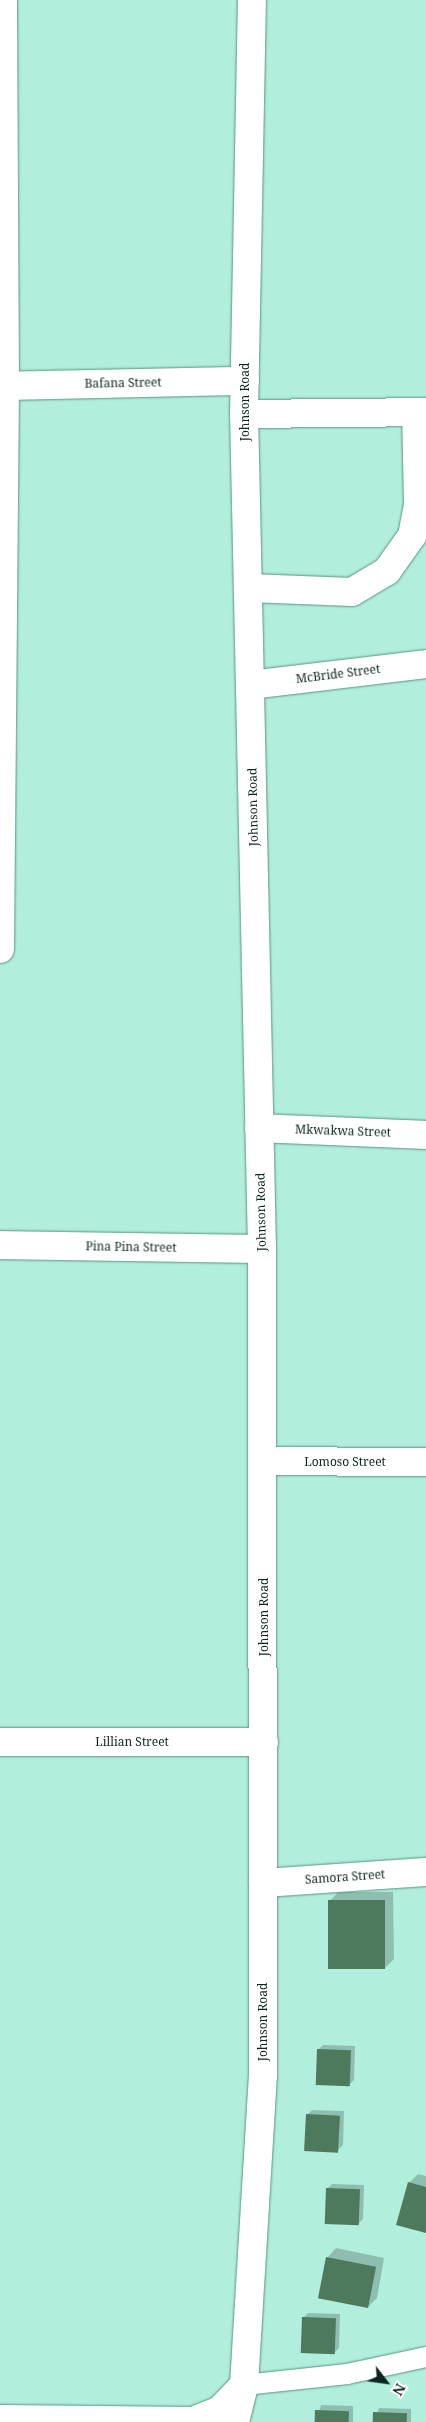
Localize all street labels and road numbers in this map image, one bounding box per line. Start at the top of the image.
street label: Johnson Road [238,363,252,441]
street label: Bafana Street [84,375,162,391]
street label: McBride Street [295,662,381,686]
street label: Johnson Road [245,768,261,846]
street label: Mkwakwa Street [295,1122,391,1140]
street label: Johnson Road [253,1173,269,1251]
street label: Pina Pina Street [85,1239,177,1255]
street label: Lomoso Street [304,1455,386,1469]
street label: Johnson Road [257,1578,271,1656]
street label: Lillian Street [95,1735,169,1749]
street label: Samora Street [304,1867,386,1887]
street label: Johnson Road [256,1983,270,2061]

